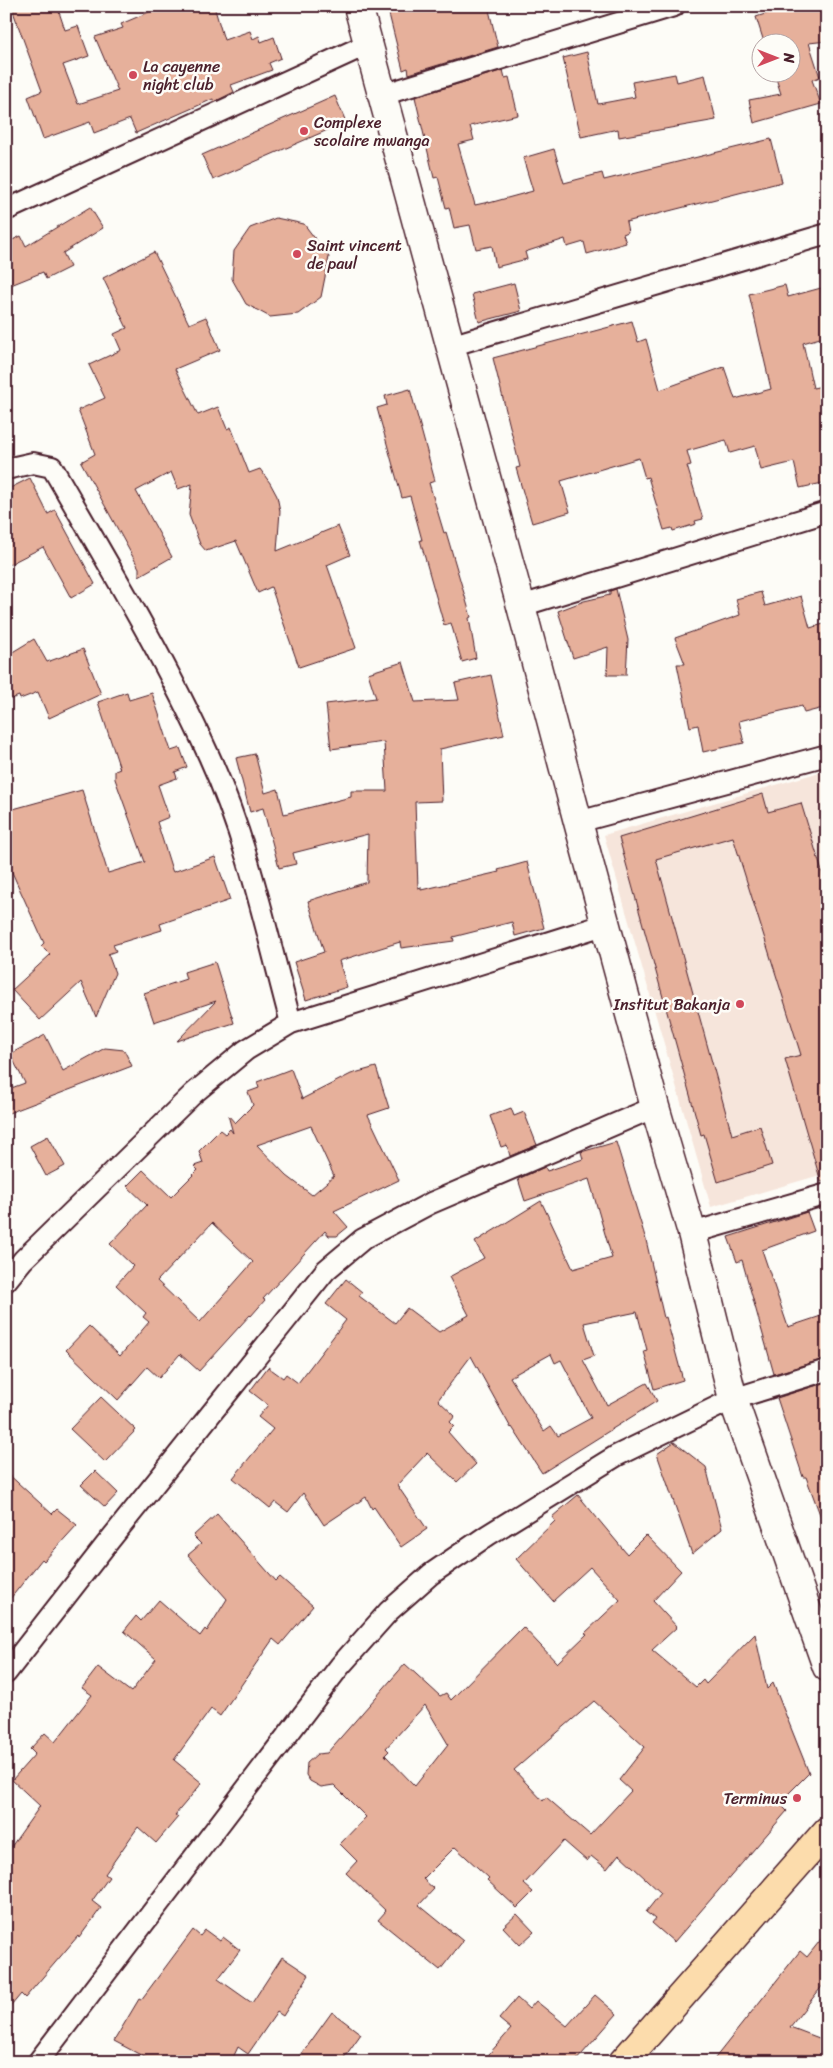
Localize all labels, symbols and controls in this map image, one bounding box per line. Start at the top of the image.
north arrow [750,32,800,82]
place label: La cayenne night club [143,52,220,99]
text: N [776,52,801,63]
marker: La cayenne night club [127,69,139,81]
place label: Complexe scolaire mwanga [313,108,430,155]
marker: Complexe scolaire mwanga [298,125,310,137]
place label: Saint vincent de paul [307,231,402,278]
marker: Saint vincent de paul [291,248,303,260]
place label: Institut Bakanja [613,990,731,1019]
marker: Institut Bakanja [734,998,746,1010]
place label: Terminus [723,1784,788,1813]
marker: Terminus [791,1792,803,1804]

